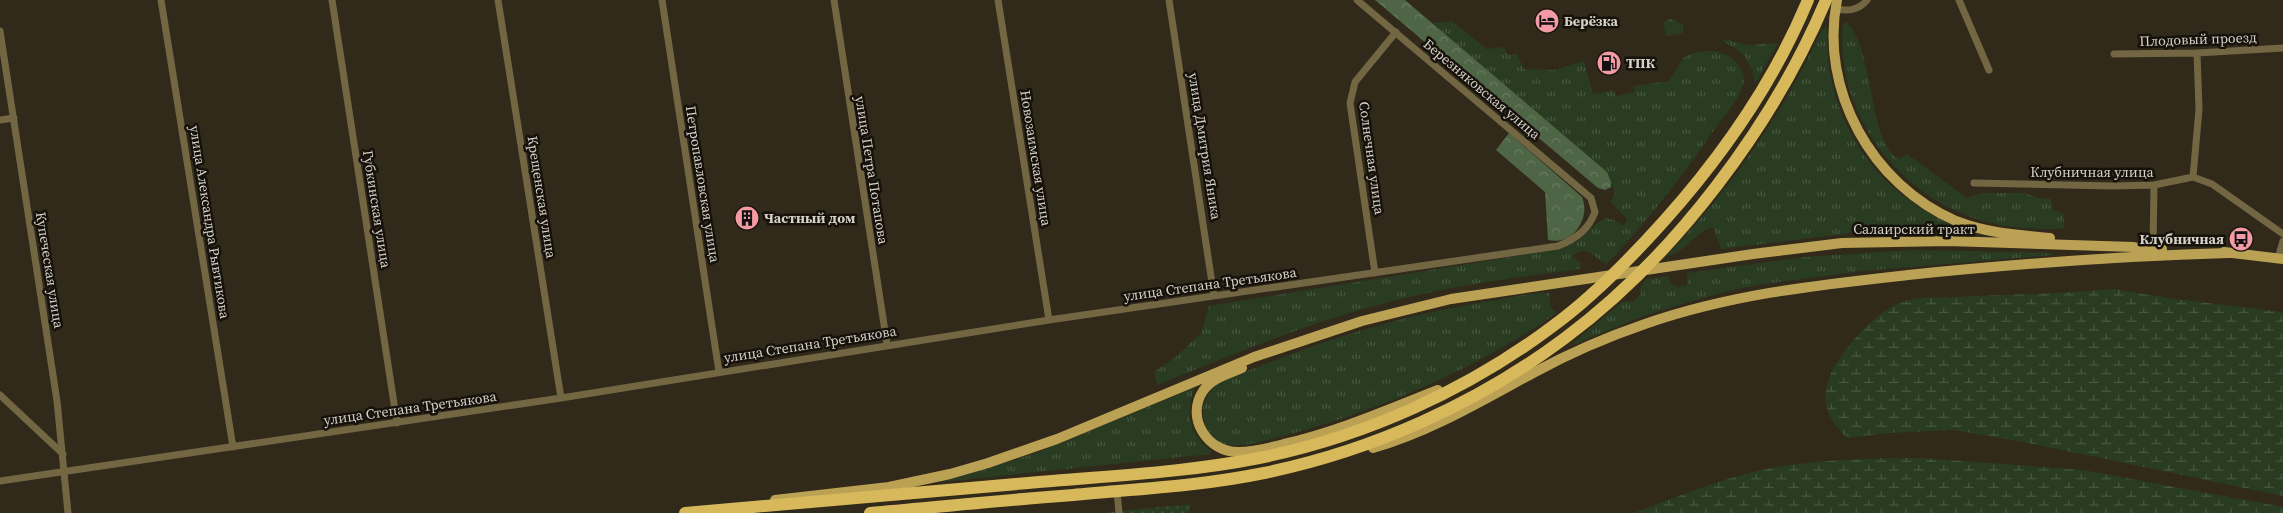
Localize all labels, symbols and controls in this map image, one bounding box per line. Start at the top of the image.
hotel icon: Берёзка [1534,8,1560,34]
place label: Берёзка [1564,11,1619,31]
street label: Плодовый проезд [2139,27,2257,51]
street label: Березняковская улица [1419,34,1546,145]
fuel station icon: ТПК [1596,50,1622,76]
place label: ТПК [1626,53,1655,73]
street label: улица Дмитрия Яника [1184,71,1227,222]
street label: Новозаимская улица [1015,89,1057,228]
street label: улица Петра Потапова [850,95,894,246]
street label: Солнечная улица [1354,100,1390,217]
street label: Петропавловская улица [681,104,725,265]
street label: улица Александра Рывтикова [185,124,235,321]
street label: Крещенская улица [522,134,562,260]
street label: Губкинская улица [358,149,396,270]
street label: Клубничная улица [2030,162,2155,182]
building icon: Частный дом [734,205,760,231]
place label: Частный дом [764,208,855,228]
street label: Купеческая улица [31,210,69,330]
street label: Салаирский тракт [1853,219,1975,239]
bus stop icon: Клубничная [2228,226,2254,252]
place label: Клубничная [2139,229,2224,249]
street label: улица Степана Третьякова [1122,262,1299,306]
street label: улица Степана Третьякова [722,320,899,368]
street label: улица Степана Третьякова [322,386,499,430]

